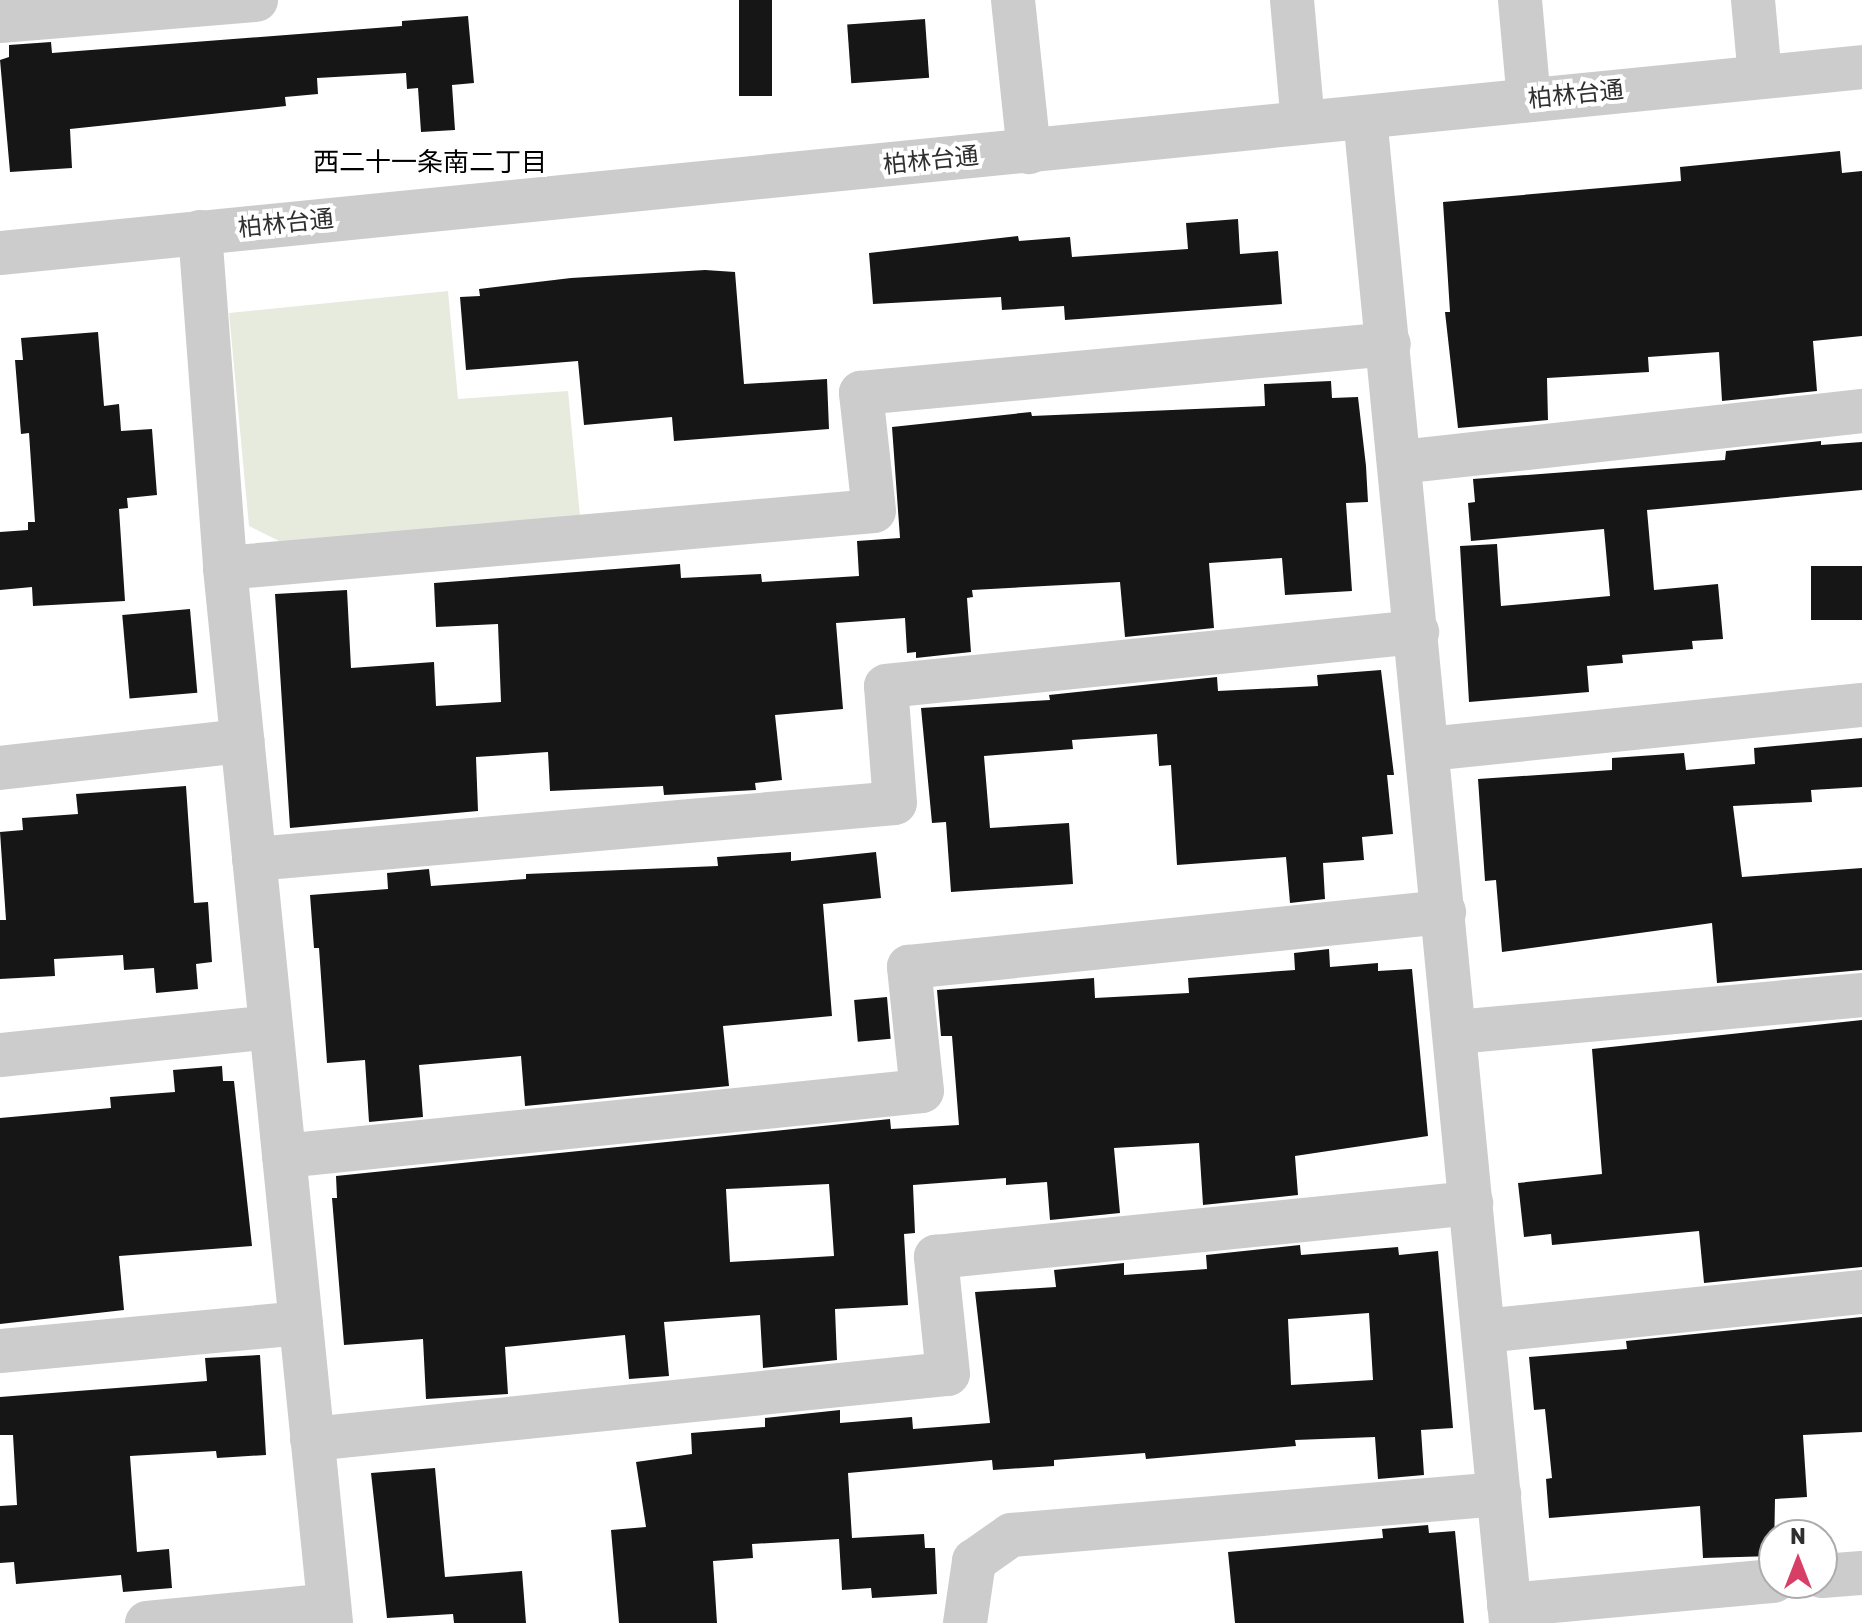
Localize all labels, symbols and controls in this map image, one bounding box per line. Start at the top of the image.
street label: 柏林台通 [1527,76,1625,114]
street label: 柏林台通 [882,142,980,180]
district label: 西二十一条南二丁目 [313,147,547,179]
street label: 柏林台通 [237,205,335,243]
north arrow [1758,1519,1838,1599]
text: N [1790,1523,1806,1550]

